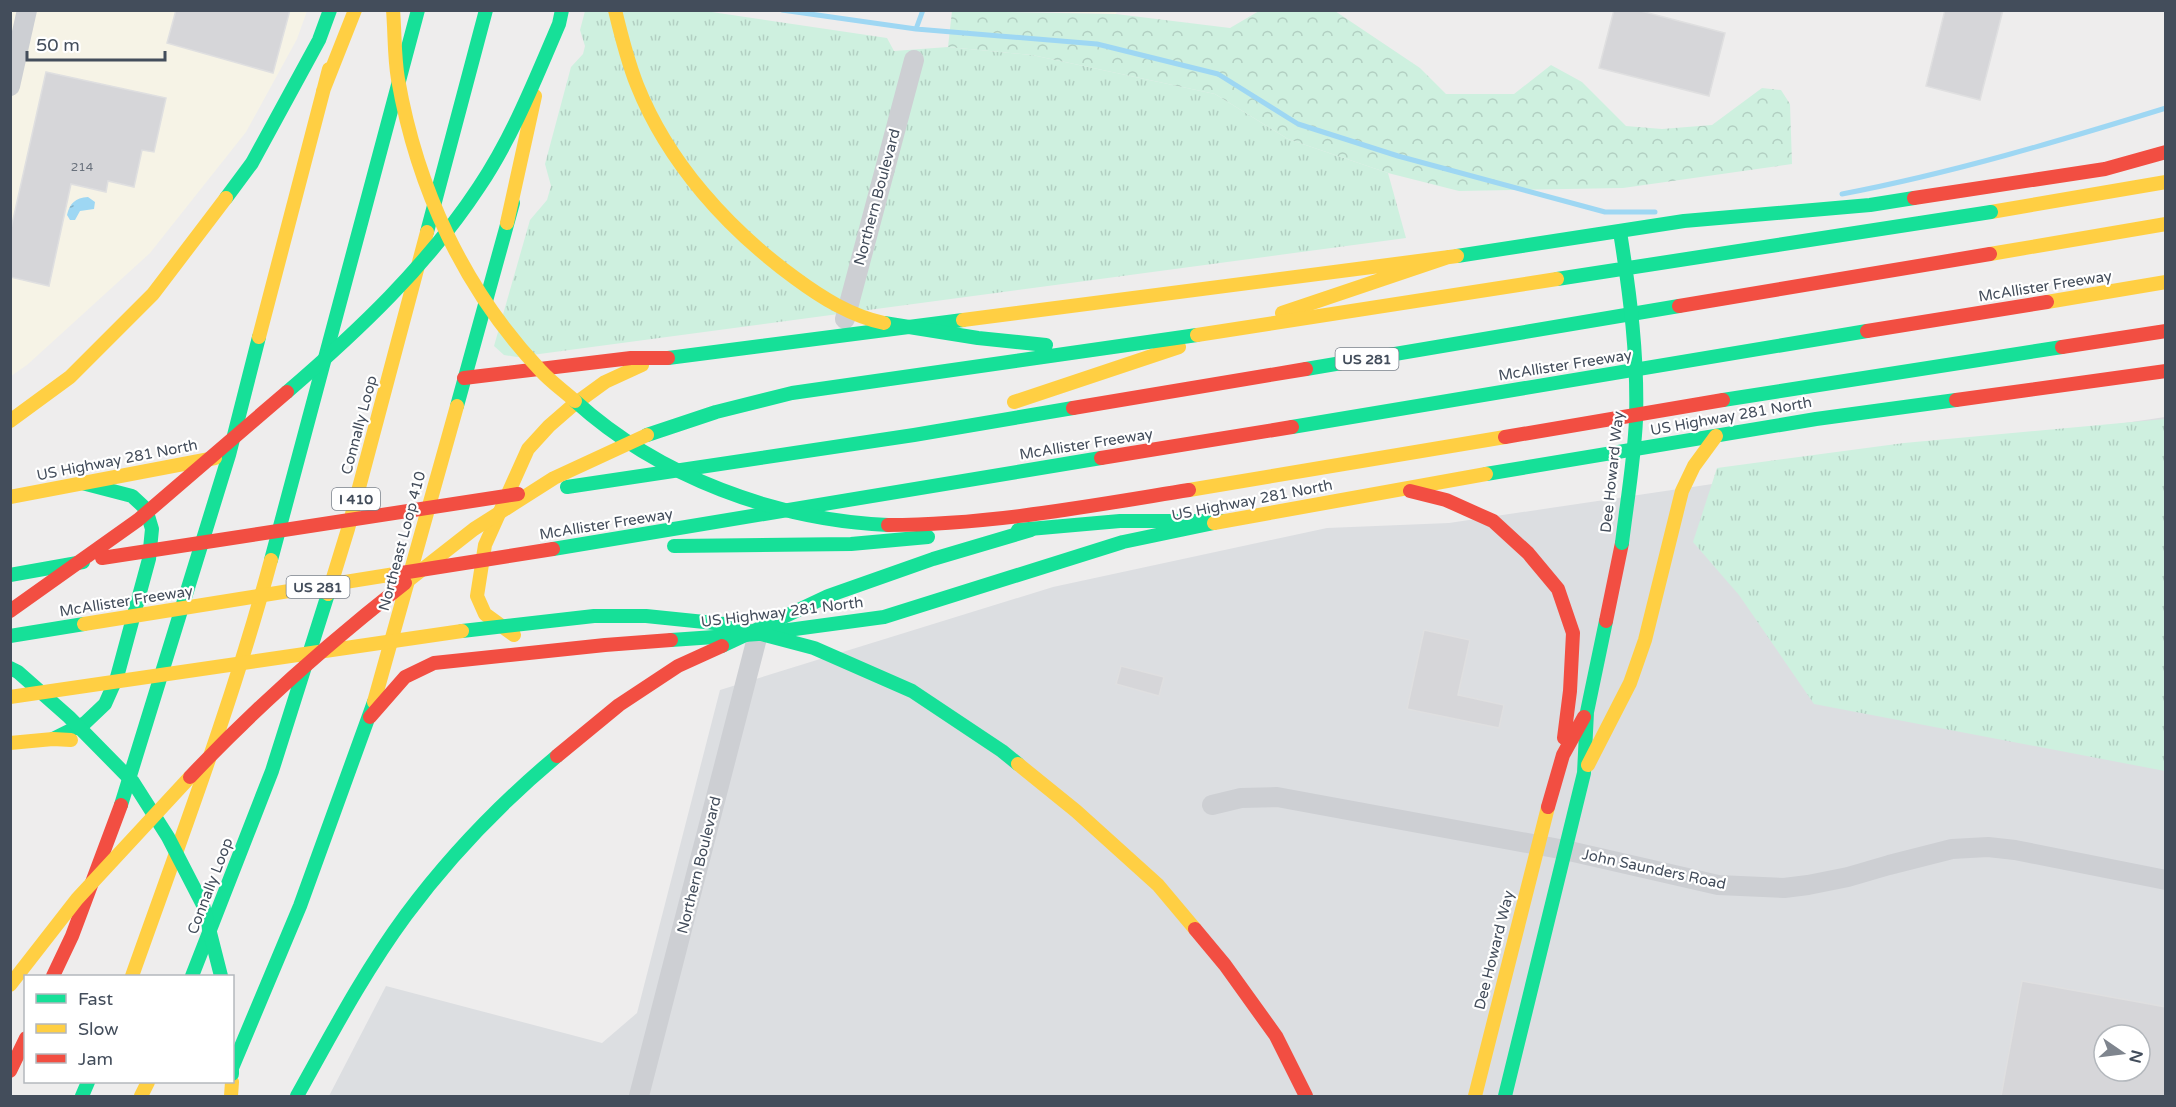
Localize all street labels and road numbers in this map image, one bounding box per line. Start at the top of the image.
street label: Northern Boulevard [850,127,904,267]
street label: McAllister Freeway [1977,267,2113,305]
street label: McAllister Freeway [1497,346,1633,384]
road number: US 281 [1336,348,1398,370]
street label: Connally Loop [337,374,381,476]
street label: US Highway 281 North [1649,393,1813,439]
street label: Dee Howard Way [1597,410,1627,534]
street label: McAllister Freeway [1018,425,1154,463]
street label: US Highway 281 North [35,436,199,484]
street label: Northeast Loop 410 [375,469,429,613]
street label: US Highway 281 North [1170,476,1334,524]
road number: I 410 [332,488,380,510]
street label: McAllister Freeway [538,505,674,543]
road number: US 281 [286,576,350,598]
street label: McAllister Freeway [58,582,194,620]
street label: US Highway 281 North [700,593,864,631]
street label: Northern Boulevard [673,794,725,936]
street label: Connally Loop [183,835,237,937]
street label: John Saunders Road [1580,845,1728,893]
street label: Dee Howard Way [1471,889,1517,1011]

